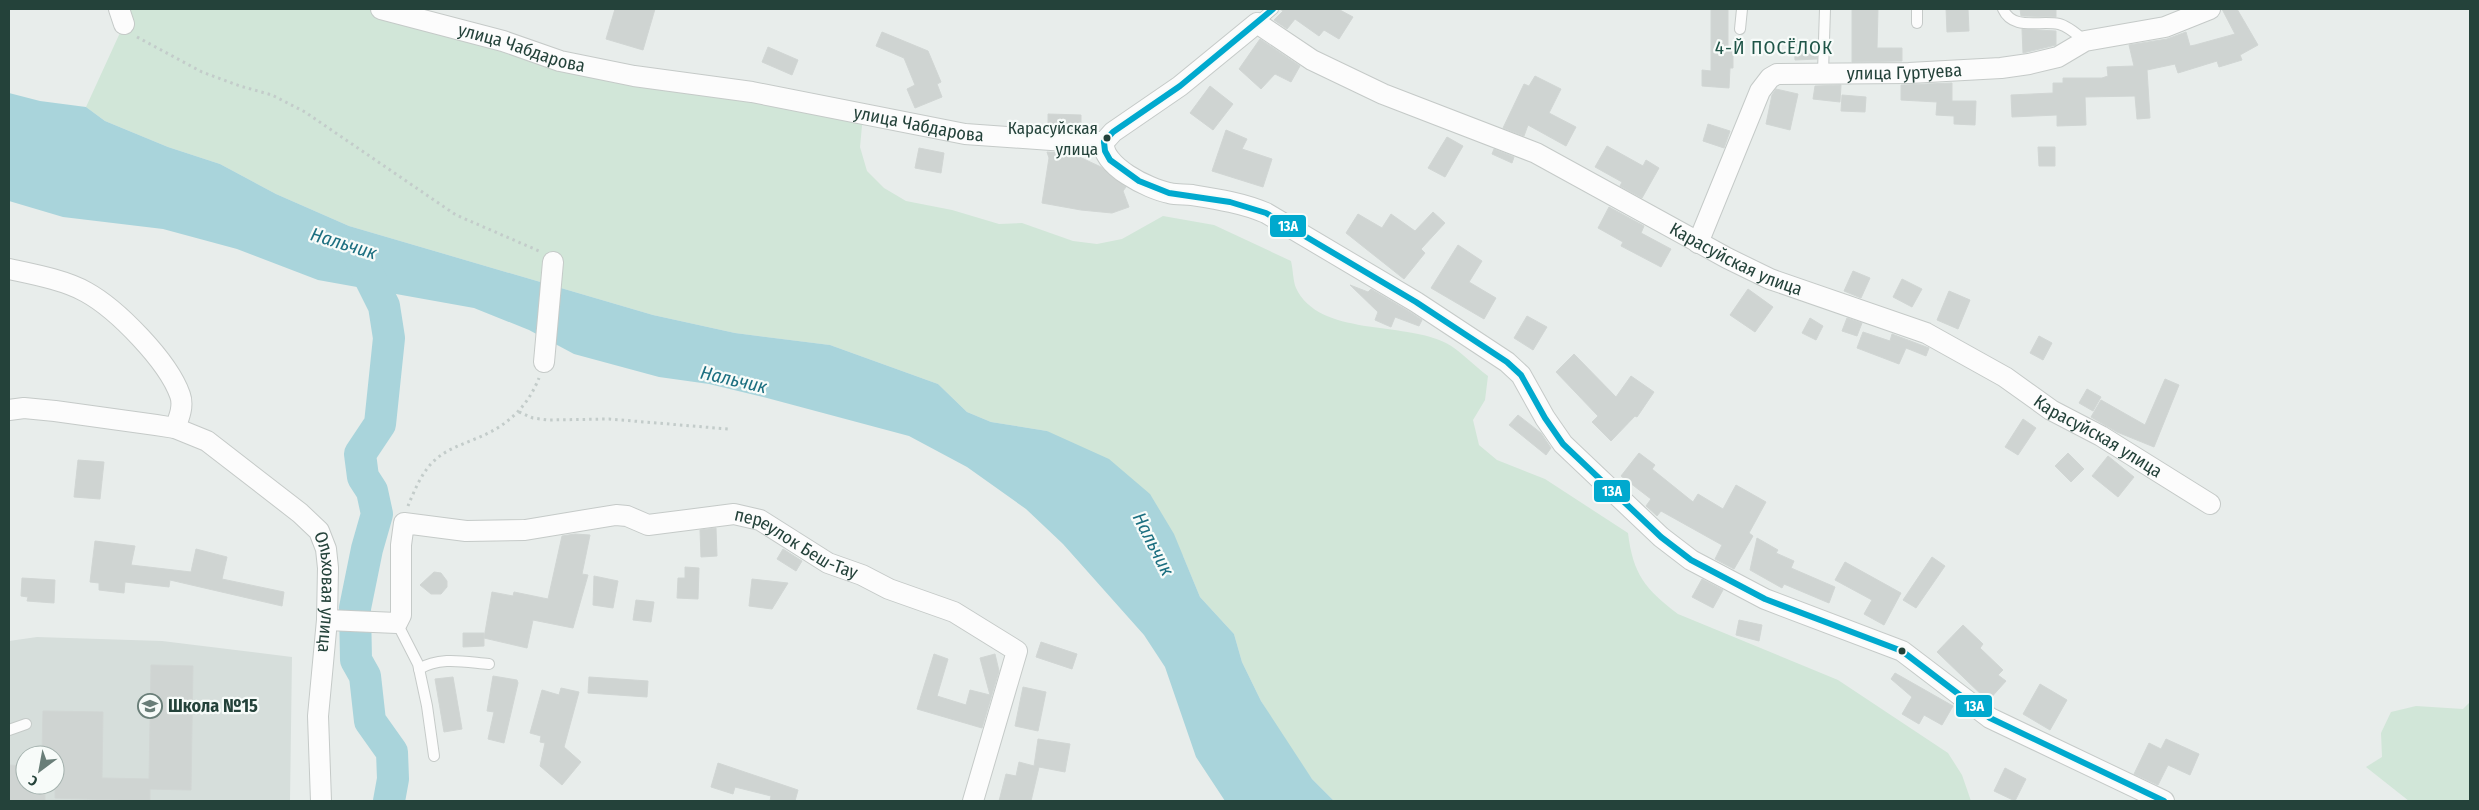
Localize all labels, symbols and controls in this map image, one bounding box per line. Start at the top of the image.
street label: улица Чабдарова [456,19,587,77]
district label: 4-Й ПОСЁЛОК [1715,36,1833,59]
street label: улица Гуртуева [1847,59,1963,84]
street label: улица Чабдарова [852,101,985,146]
place label: Карасуйская улица [1008,118,1098,160]
marker: Карасуйская улица [1102,133,1112,143]
line badge: 13А [1269,214,1307,238]
text: 13А [1278,218,1298,235]
street label: Карасуйская улица [1666,218,1805,300]
water label: Нальчик [308,223,380,264]
water label: Нальчик [698,361,770,398]
street label: Карасуйская улица [2029,390,2166,482]
line badge: 13А [1593,479,1631,503]
text: 13А [1602,483,1622,500]
street label: переулок Беш-Тау [732,503,861,584]
water label: Нальчик [1128,509,1179,580]
street label: Ольховая улица [309,528,339,654]
unlabelled marker [1897,646,1907,656]
school or university icon: Школа №15 [137,693,163,719]
line badge: 13А [1955,694,1993,718]
place label: Школа №15 [168,695,258,717]
text: 13А [1964,698,1984,715]
north arrow [15,745,65,795]
text: С [25,771,41,790]

